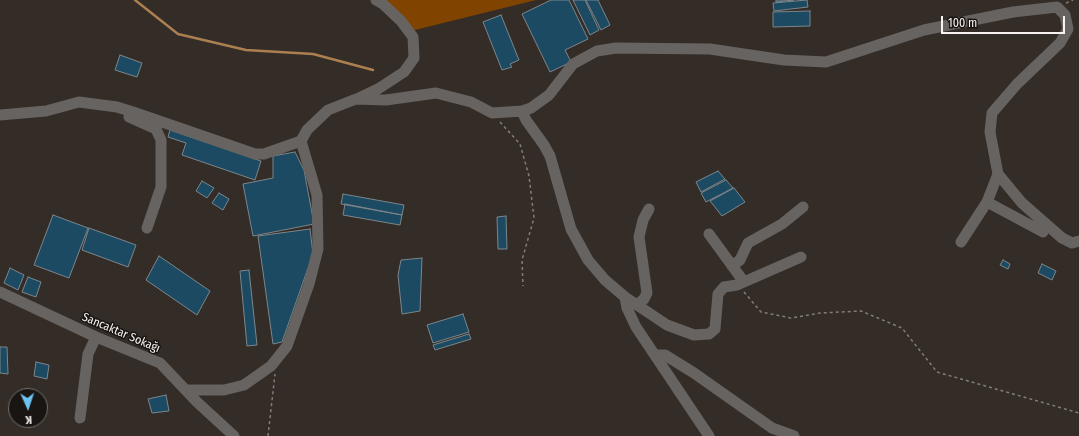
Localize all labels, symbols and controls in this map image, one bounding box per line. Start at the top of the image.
scale bar [943,8,1067,34]
text: 100 m [948,16,977,30]
street label: Sancaktar Sokağı [80,310,162,356]
north arrow [8,388,48,428]
text: K [25,413,32,426]

